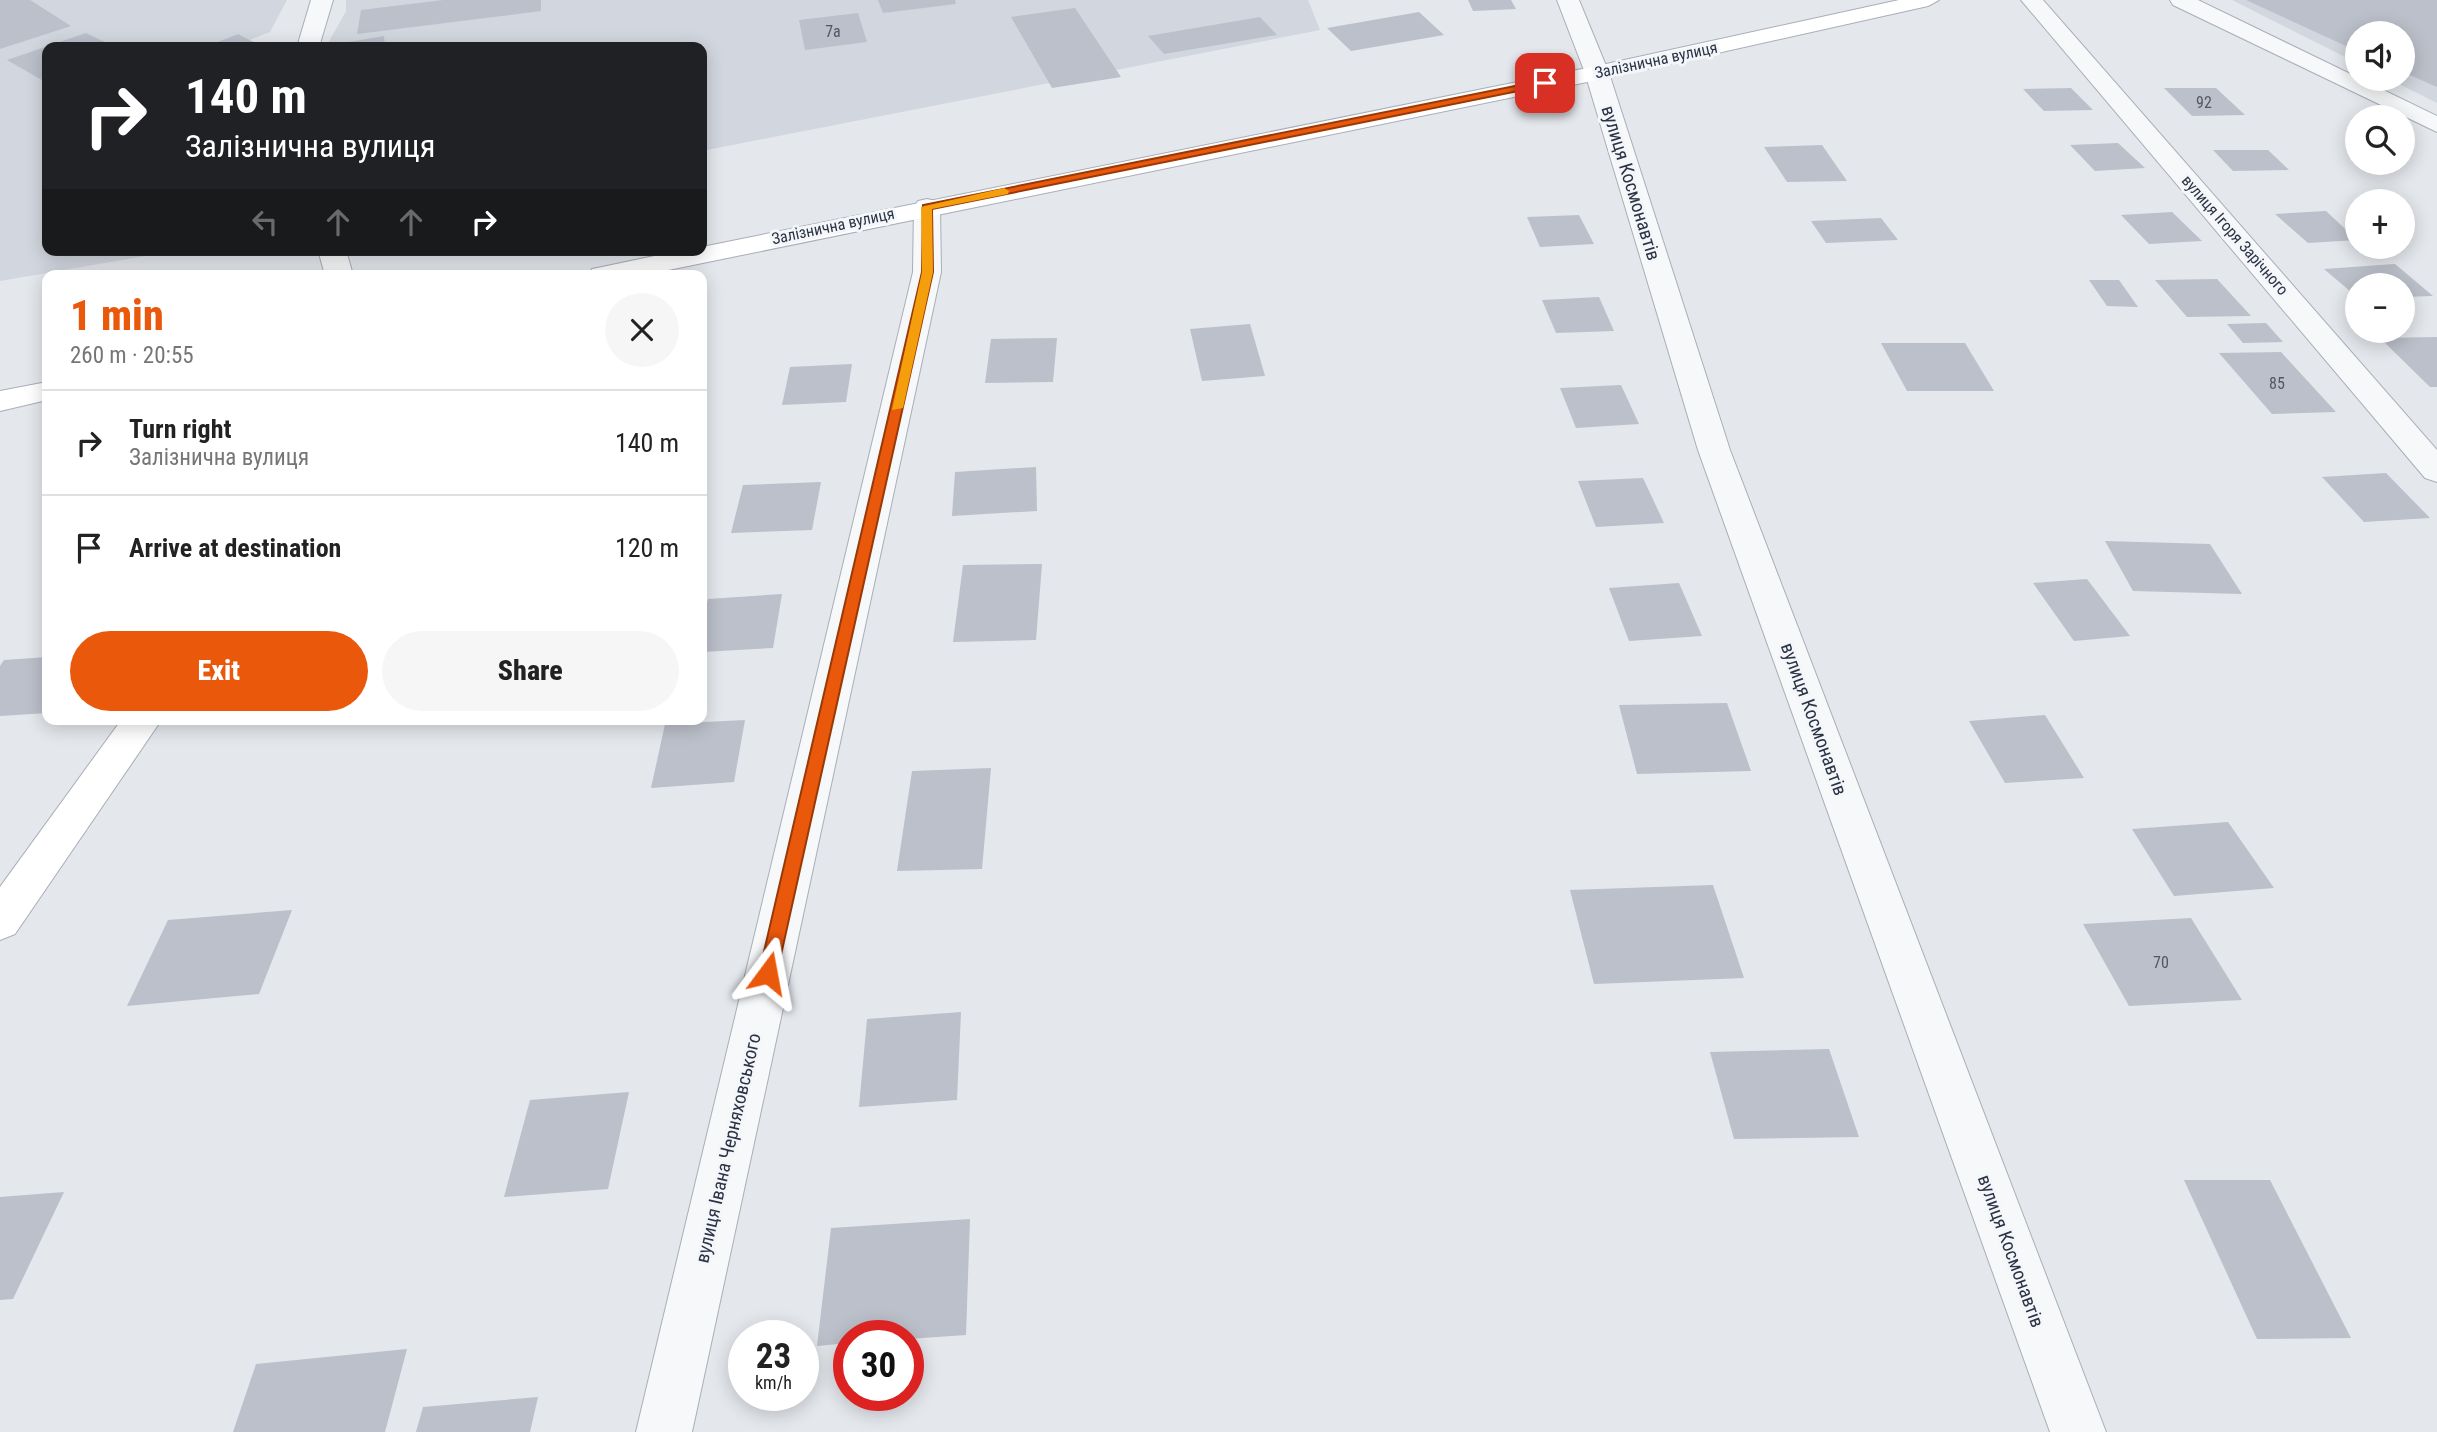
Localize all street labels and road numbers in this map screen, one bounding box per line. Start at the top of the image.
street label: Залізнична вулиця [1593,38,1719,82]
street label: вулиця Космонавтів [1597,103,1665,263]
street label: вулиця Ігоря Зарічного [2178,171,2292,299]
street label: Залізнична вулиця [770,204,896,248]
street label: вулиця Космонавтів [1776,640,1852,798]
street label: вулиця Івана Черняховського [690,1031,766,1265]
street label: вулиця Космонавтів [1973,1172,2049,1330]

